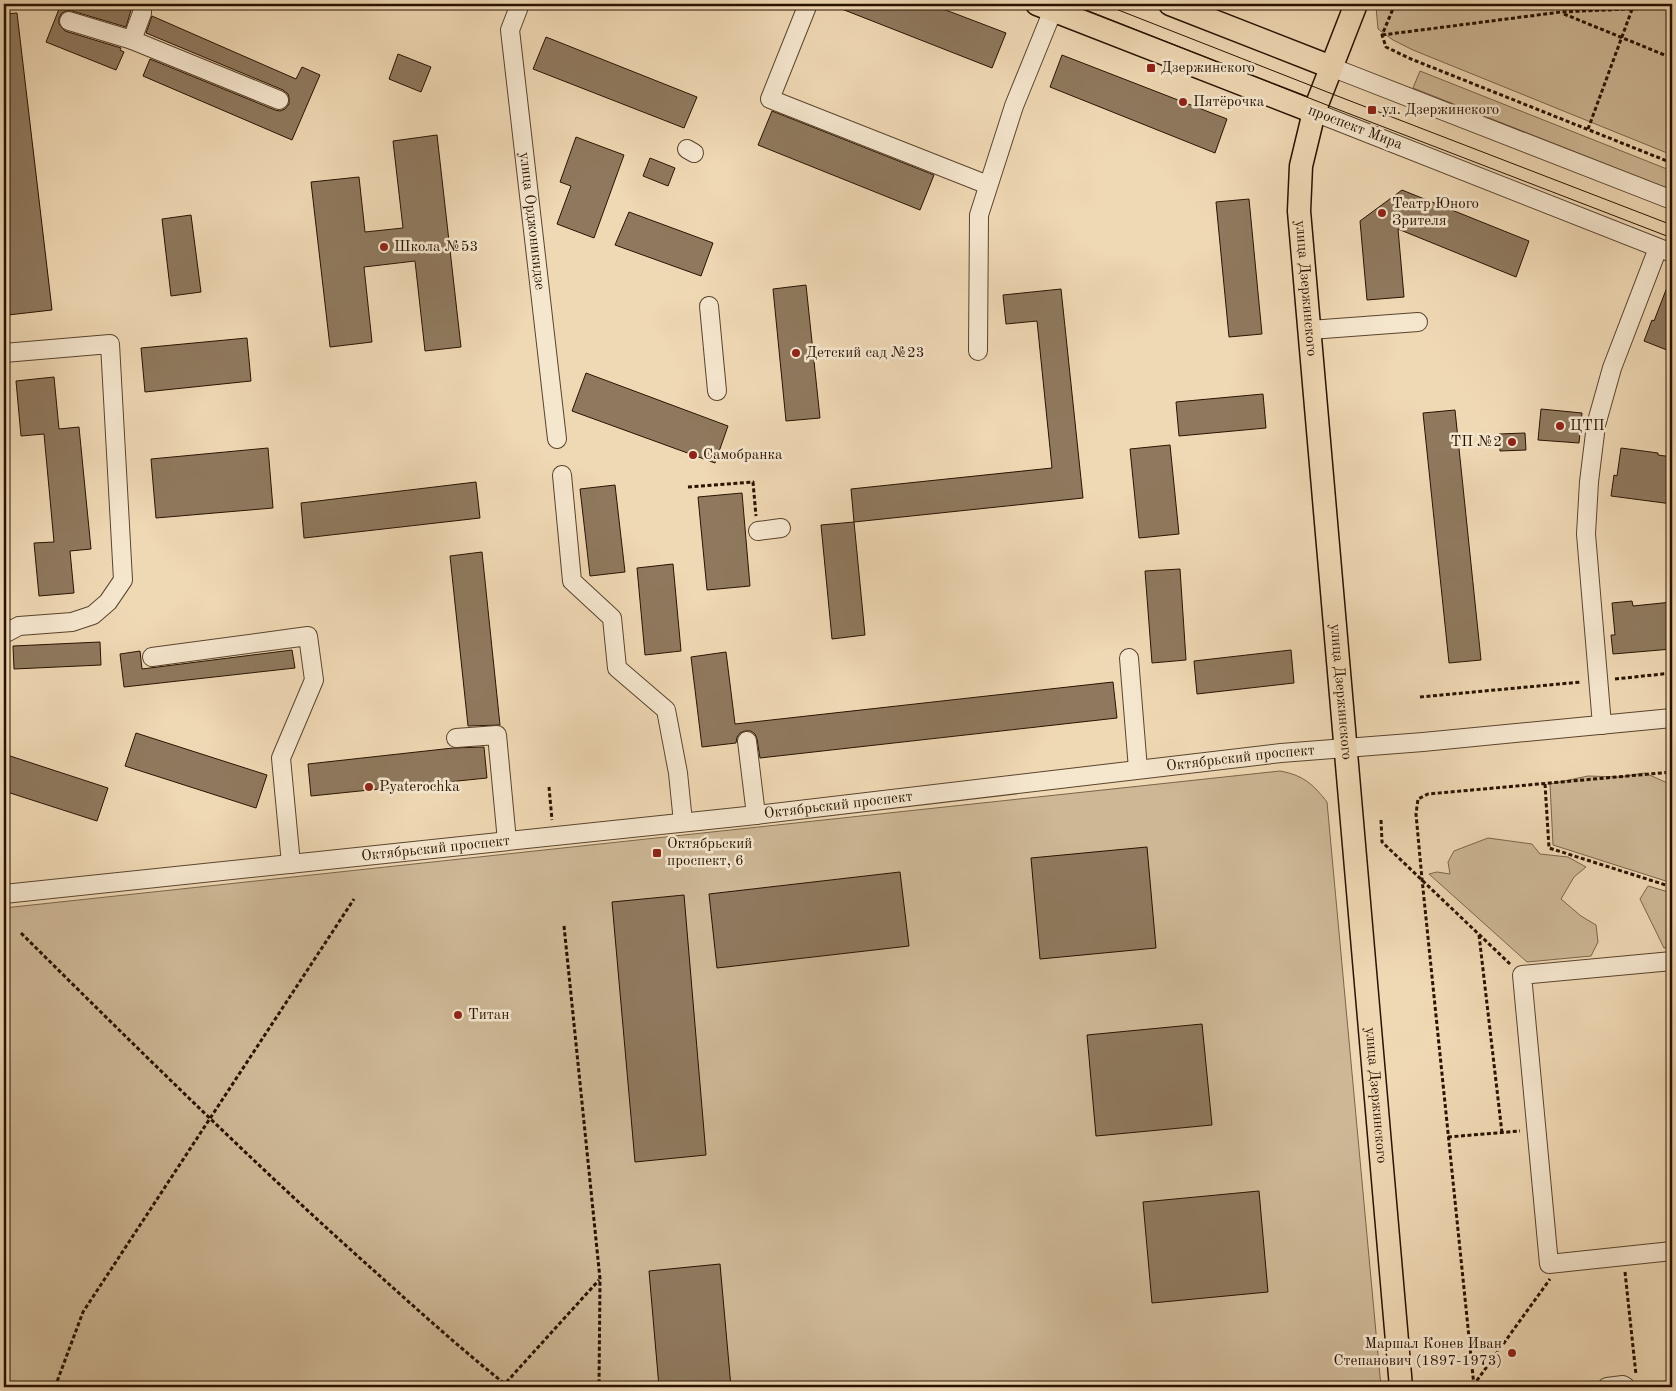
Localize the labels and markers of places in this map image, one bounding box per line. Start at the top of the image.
place label: Дзержинского [1161,61,1255,76]
marker: Дзержинского [1145,62,1157,74]
place label: Пятёрочка [1193,95,1265,110]
marker: Пятёрочка [1177,96,1189,108]
place label: ул. Дзержинского [1382,103,1499,118]
marker: ул. Дзержинского [1366,104,1378,116]
place label: Театр Юного Зрителя [1392,197,1479,229]
marker: Театр Юного Зрителя [1376,207,1388,219]
place label: Школа №53 [394,240,478,255]
marker: Школа №53 [378,241,390,253]
place label: Детский сад №23 [806,346,924,361]
marker: Детский сад №23 [790,347,802,359]
place label: ЦТП [1570,419,1605,434]
marker: ЦТП [1554,420,1566,432]
place label: ТП №2 [1451,435,1502,450]
marker: ТП №2 [1506,436,1518,448]
place label: Самобранка [703,448,783,463]
marker: Самобранка [687,449,699,461]
place label: Pyaterochka [379,780,460,795]
marker: Pyaterochka [363,781,375,793]
place label: Октябрьский проспект, 6 [667,837,752,869]
marker: Октябрьский проспект, 6 [651,847,663,859]
place label: Титан [468,1008,510,1023]
marker: Титан [452,1009,464,1021]
place label: Маршал Конев Иван Степанович (1897-1973) [1333,1337,1502,1369]
marker: Маршал Конев Иван Степанович (1897-1973) [1506,1347,1518,1359]

